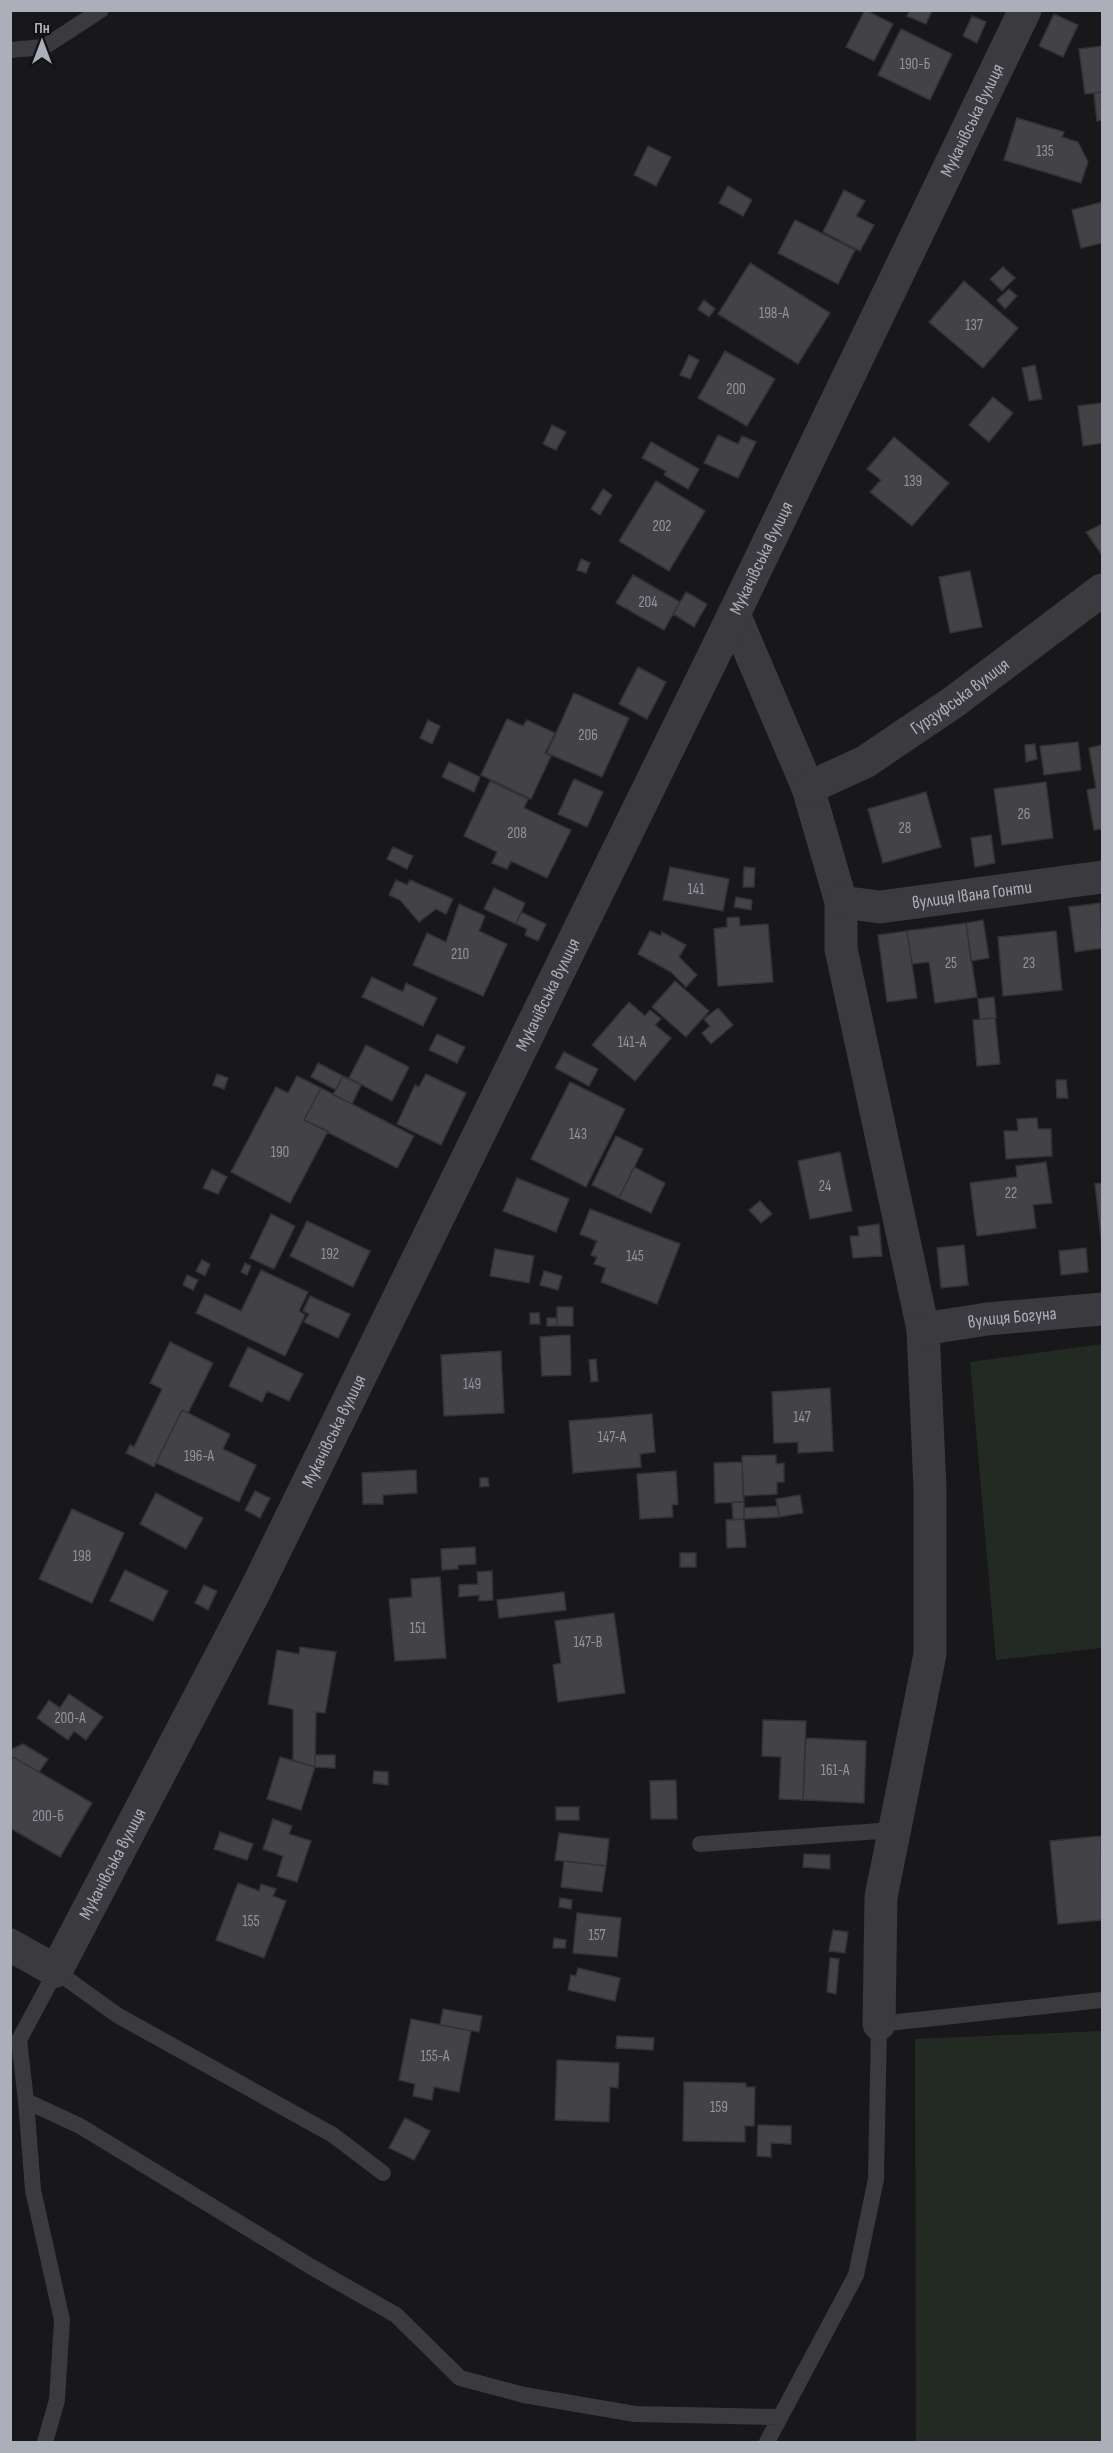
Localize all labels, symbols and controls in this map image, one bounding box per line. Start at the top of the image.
north arrow [12,12,72,72]
text: Пн [34,19,50,38]
house number: 190-Б [900,55,931,74]
street label: Мукачівська вулиця [936,60,1009,180]
house number: 135 [1036,142,1054,161]
house number: 198-А [759,304,790,323]
house number: 137 [965,316,983,335]
house number: 200 [726,380,746,399]
house number: 139 [904,472,922,491]
street label: Мукачівська вулиця [725,498,798,618]
house number: 202 [652,517,672,536]
house number: 204 [638,593,658,612]
street label: Гурзуфська вулиця [907,654,1013,739]
house number: 206 [578,726,598,745]
house number: 26 [1018,805,1030,824]
house number: 28 [899,819,911,838]
house number: 208 [507,824,527,843]
street label: вулиця Івана Гонти [911,877,1033,914]
house number: 141 [688,880,705,899]
street label: Мукачівська вулиця [511,935,584,1055]
house number: 210 [451,945,469,964]
house number: 25 [945,954,957,973]
house number: 23 [1023,954,1035,973]
house number: 141-А [618,1033,647,1052]
house number: 143 [569,1125,587,1144]
house number: 190 [271,1143,289,1162]
house number: 24 [819,1177,831,1196]
house number: 22 [1005,1184,1017,1203]
house number: 192 [321,1245,339,1264]
house number: 145 [626,1247,644,1266]
street label: вулиця Богуна [966,1303,1058,1333]
street label: Мукачівська вулиця [297,1371,370,1491]
house number: 149 [463,1375,481,1394]
house number: 147 [793,1408,811,1427]
house number: 147-А [598,1428,627,1447]
house number: 196-А [184,1447,215,1466]
house number: 198 [73,1547,91,1566]
house number: 151 [410,1619,427,1638]
house number: 147-В [574,1633,603,1652]
house number: 200-А [54,1709,86,1728]
house number: 161-А [821,1761,850,1780]
street label: Мукачівська вулиця [75,1804,151,1923]
house number: 200-Б [32,1807,64,1826]
house number: 155 [242,1912,260,1931]
house number: 157 [588,1926,606,1945]
house number: 155-А [421,2047,450,2066]
house number: 159 [710,2098,728,2117]

